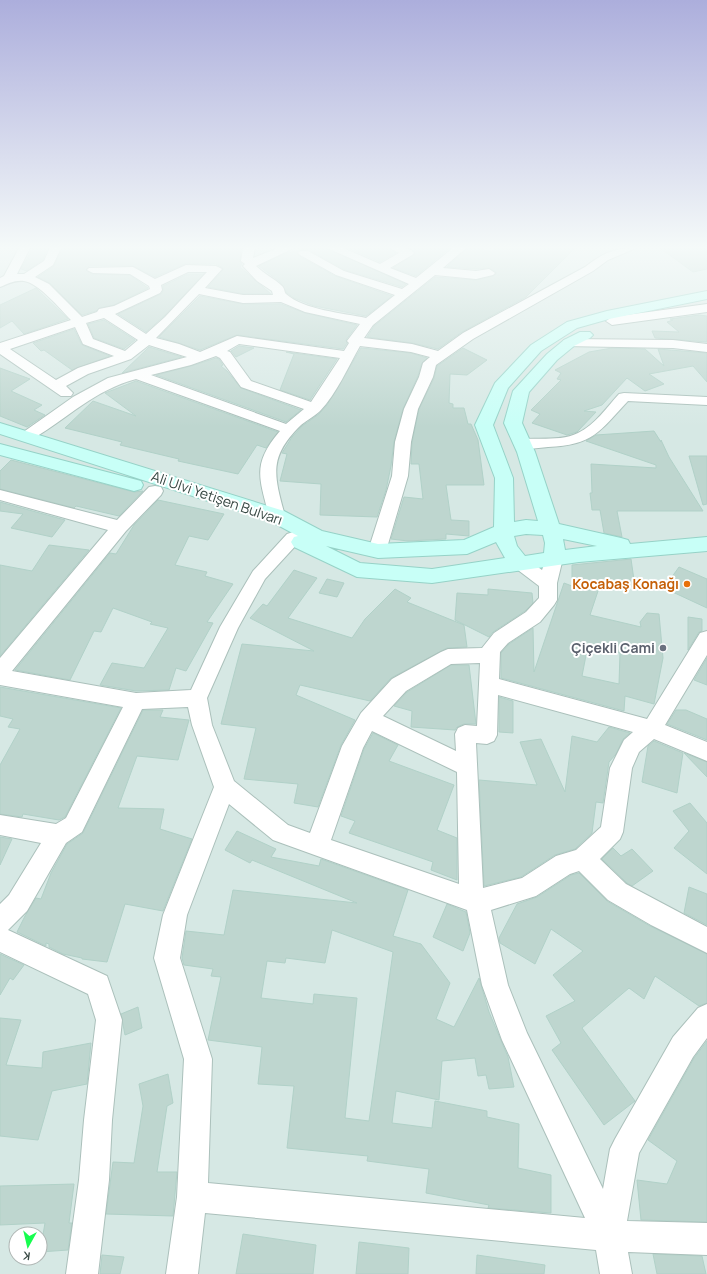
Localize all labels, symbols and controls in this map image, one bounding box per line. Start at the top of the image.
street label: Ali Ulvi Yetişen Bulvarı [149,466,285,529]
place label: Kocabaş Konağı [572,574,679,593]
marker: Kocabaş Konağı [682,579,692,589]
place label: Çiçekli Cami [571,638,655,657]
marker: Çiçekli Cami [658,643,668,653]
north arrow [8,1226,48,1266]
text: K [21,1248,31,1264]

